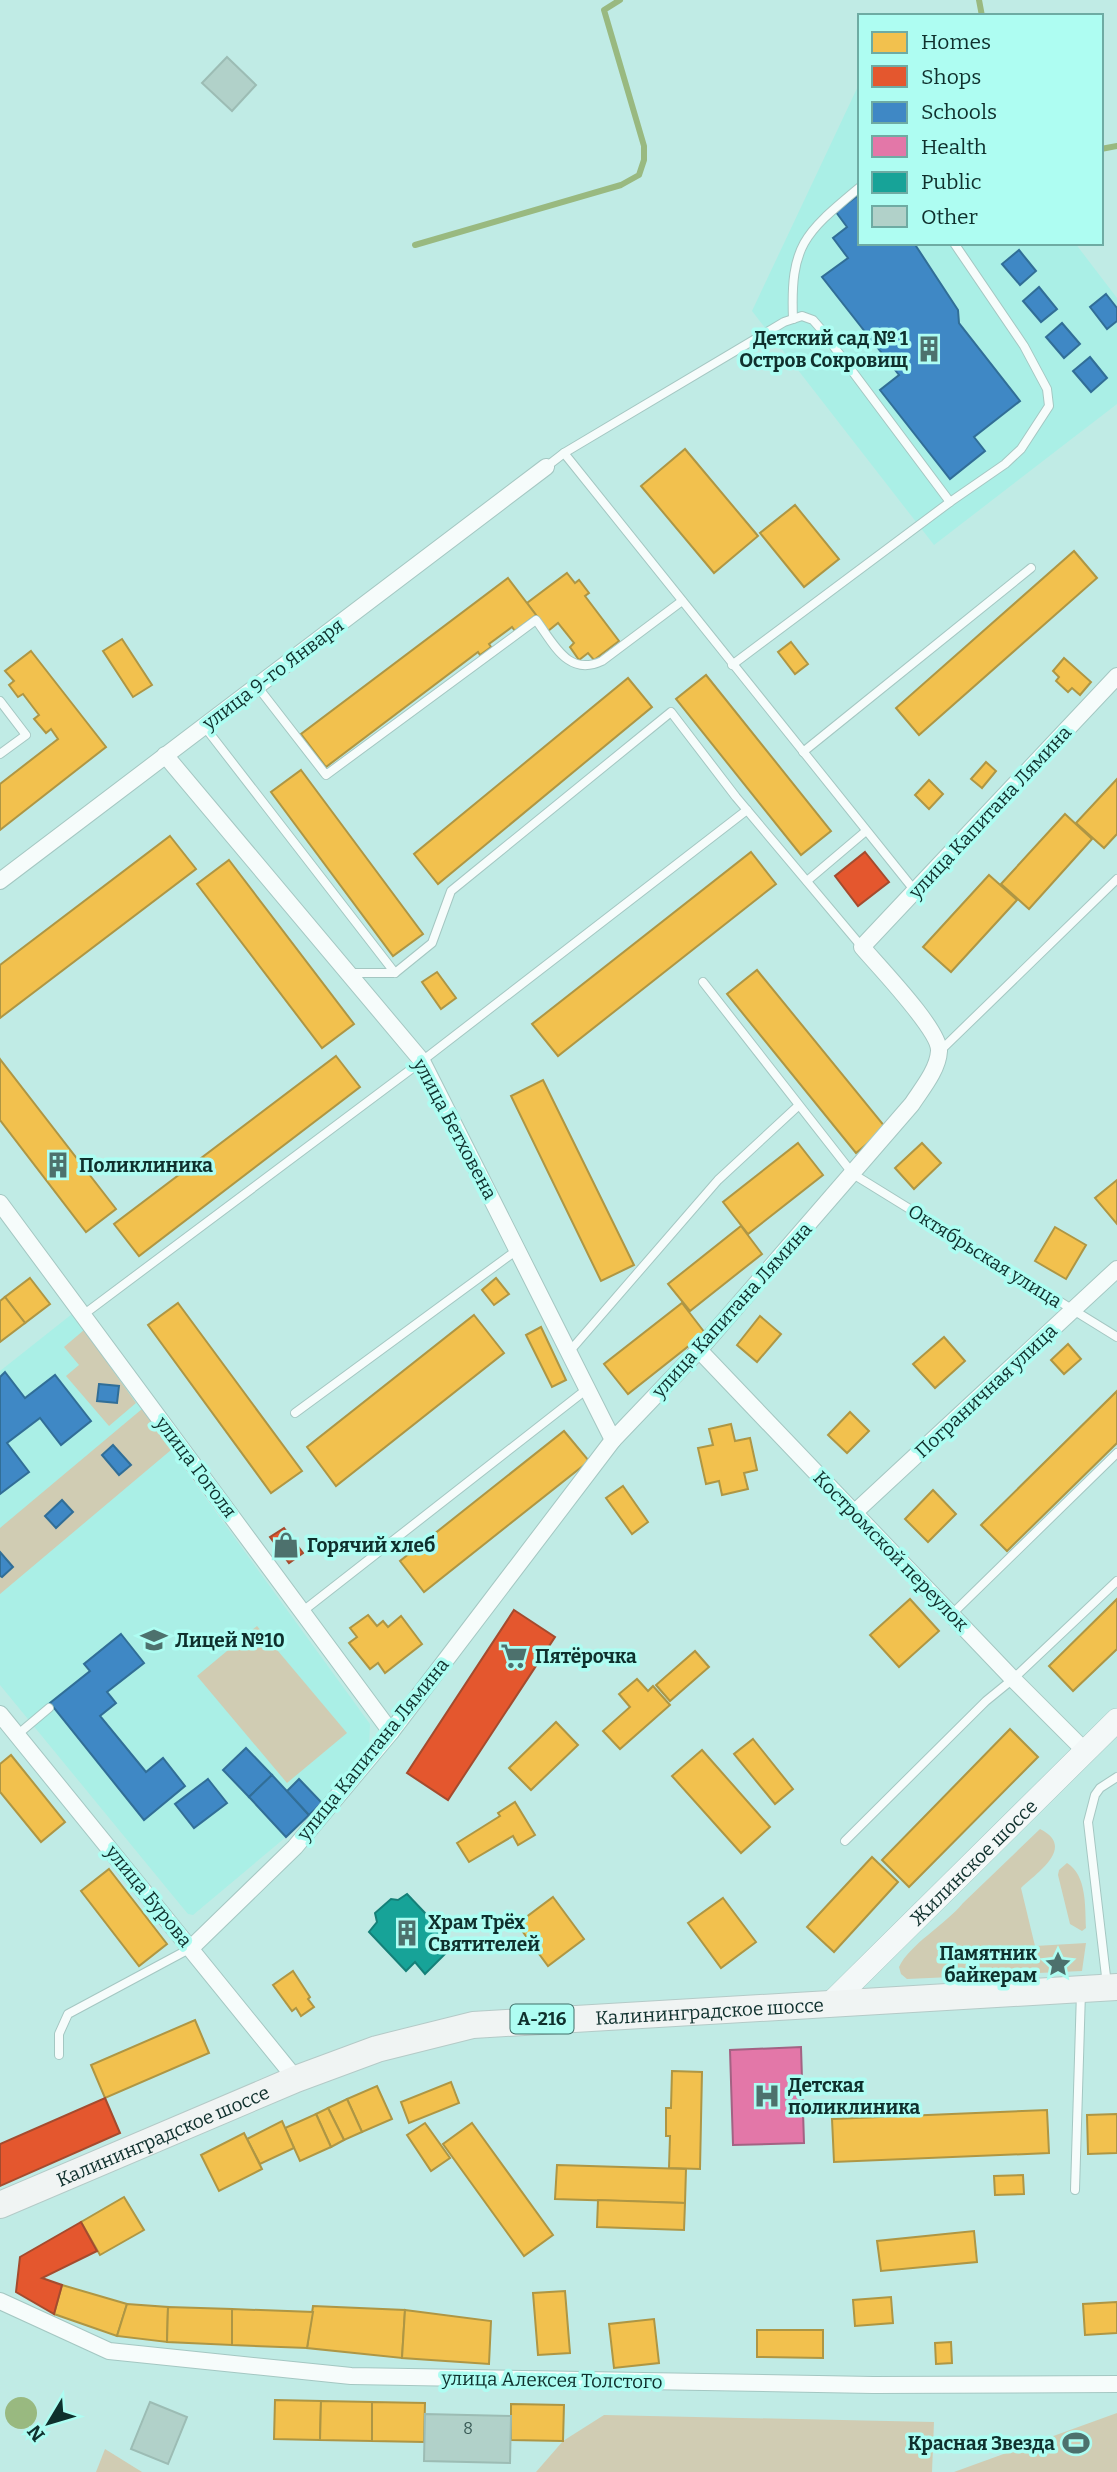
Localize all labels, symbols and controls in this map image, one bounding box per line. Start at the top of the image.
legend [858,14,1103,245]
text: Homes [921,29,991,55]
text: Shops [921,64,981,90]
text: Schools [921,99,997,125]
text: Health [921,134,987,160]
text: Public [921,169,982,195]
text: Other [921,204,978,230]
place label: Детский сад № 1 Остров Сокровищ [739,327,909,372]
building icon: Детский сад № 1 Остров Сокровищ [914,334,944,364]
street label: улица 9-го Января [197,613,348,735]
street label: улица Капитана Лямина [903,720,1077,904]
street label: улица Бетховена [408,1054,502,1204]
building icon: Поликлиника [43,1150,73,1180]
place label: Поликлиника [79,1154,213,1177]
street label: Октябрьская улица [904,1199,1067,1313]
street label: улица Капитана Лямина [647,1217,817,1403]
street label: Пограничная улица [910,1319,1062,1463]
street label: улица Гоголя [150,1411,242,1522]
street label: Костромской переулок [809,1466,974,1636]
shop icon: Горячий хлеб [271,1530,301,1560]
place label: Горячий хлеб [307,1534,435,1557]
school or university icon: Лицей №10 [139,1625,169,1655]
place label: Лицей №10 [175,1629,285,1652]
supermarket icon: Пятёрочка [499,1641,529,1671]
place label: Пятёрочка [535,1645,637,1668]
street label: улица Капитана Лямина [292,1653,454,1846]
street label: Жилинское шоссе [905,1794,1042,1930]
street label: улица Бурова [100,1840,197,1952]
place label: Храм Трёх Святителей [428,1911,540,1956]
building icon: Храм Трёх Святителей [392,1918,422,1948]
place label: Памятник байкерам [939,1942,1037,1987]
place icon: Памятник байкерам [1043,1949,1073,1979]
street label: Калининградское шоссе [595,1993,824,2029]
road number: А-216 [510,2005,574,2034]
place label: Детская поликлиника [788,2074,920,2119]
street label: Калининградское шоссе [53,2080,273,2191]
hospital icon: Детская поликлиника [752,2081,782,2111]
street label: улица Алексея Толстого [440,2367,663,2393]
north arrow [14,2388,84,2458]
house number: 8 [463,2419,473,2438]
text: N [22,2420,50,2446]
sports icon: Красная Звезда [1061,2428,1091,2458]
place label: Красная Звезда [908,2432,1055,2455]

